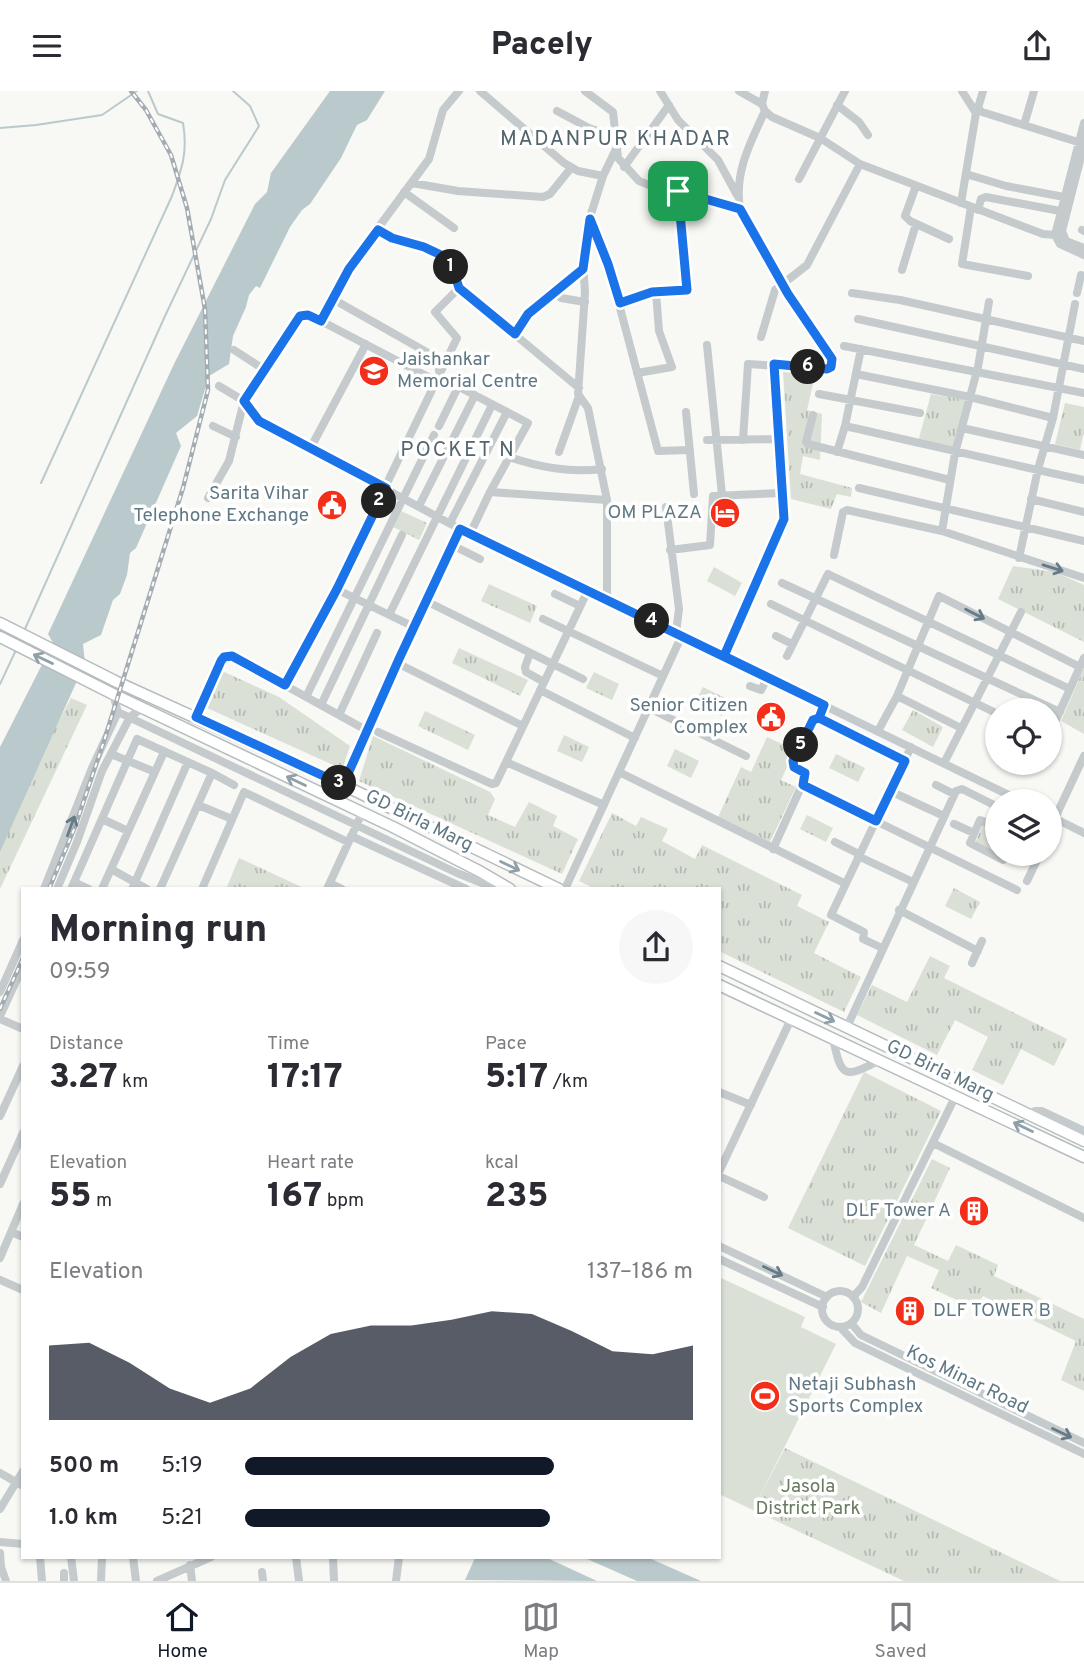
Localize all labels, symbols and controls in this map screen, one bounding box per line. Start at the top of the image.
text: Pacely [491,26,593,66]
icon: menu [28,27,66,65]
icon: share [1018,27,1056,65]
district label: MADANPUR KHADAR [500,126,732,153]
pin [648,161,708,221]
icon: arrive [659,172,697,210]
pin: 1 [434,249,468,285]
text: 1 [447,254,454,278]
place label: Jaishankar Memorial Centre [397,348,538,394]
pin: 6 [790,349,826,385]
school or university icon: Jaishankar Memorial Centre [357,354,391,388]
text: 6 [802,354,813,378]
district label: POCKET N [400,437,516,464]
place label: Sarita Vihar Telephone Exchange [133,482,310,528]
pin: 2 [362,483,396,519]
public building icon: Sarita Vihar Telephone Exchange [315,488,349,522]
text: 2 [373,488,384,512]
hotel icon: OM PLAZA [708,496,742,530]
place label: OM PLAZA [607,501,702,525]
one-way arrow [1041,563,1063,576]
pin: 4 [634,603,670,639]
text: 4 [645,608,658,632]
one-way arrow [964,608,985,622]
one-way arrow [33,652,54,665]
place label: Senior Citizen Complex [629,694,748,740]
map controls [985,698,1062,866]
button: locate [985,698,1062,775]
public building icon: Senior Citizen Complex [754,700,788,734]
pin: 5 [784,727,818,763]
text: 5 [795,732,806,756]
pin: 3 [322,765,356,801]
text: 3 [333,770,344,794]
one-way arrow [286,774,307,788]
street label: GD Birla Marg [361,785,477,857]
button: layers [985,789,1062,866]
one-way arrow [66,816,78,838]
one-way arrow [499,859,520,873]
text: Morning run [49,907,267,956]
button: share [619,910,693,984]
text: 09:59 [49,958,110,987]
one-way arrow [814,1010,835,1024]
text: Distance [49,1032,124,1056]
text: Time [267,1032,310,1056]
text: Pace [485,1032,527,1056]
street label: GD Birla Marg [882,1035,998,1107]
text: 3.27 [49,1056,118,1100]
text: 17:17 [267,1056,343,1100]
text: 5:17 [485,1056,548,1100]
text: km [118,1070,148,1094]
text: /km [548,1070,588,1094]
one-way arrow [1013,1120,1034,1133]
text: Elevation [49,1151,127,1175]
text: Heart rate [267,1151,354,1175]
text: kcal [485,1151,519,1175]
text: 55 [49,1175,92,1219]
text: 167 [267,1175,322,1219]
text: 235 [485,1175,549,1219]
text: m [92,1189,112,1213]
text: bpm [322,1189,364,1213]
building icon: DLF Tower A [957,1194,991,1228]
place label: DLF Tower A [846,1199,951,1223]
text: Elevation [49,1258,144,1287]
text: 137–186 m [587,1258,693,1287]
one-way arrow [762,1265,783,1279]
building icon: DLF TOWER B [893,1294,927,1328]
place label: DLF TOWER B [933,1299,1051,1323]
street label: Kos Minar Road [902,1340,1032,1420]
place label: Netaji Subhash Sports Complex [788,1373,924,1419]
sports icon: Netaji Subhash Sports Complex [748,1379,782,1413]
one-way arrow [1051,1427,1072,1440]
text: 500 m [49,1452,119,1481]
text: 5:19 [161,1452,203,1481]
park label: Jasola District Park [755,1475,861,1521]
text: 1.0 km [49,1504,118,1533]
text: 5:21 [161,1504,203,1533]
tab: Home [157,1598,208,1664]
tab: Map [522,1598,560,1664]
tab: Saved [875,1598,927,1664]

